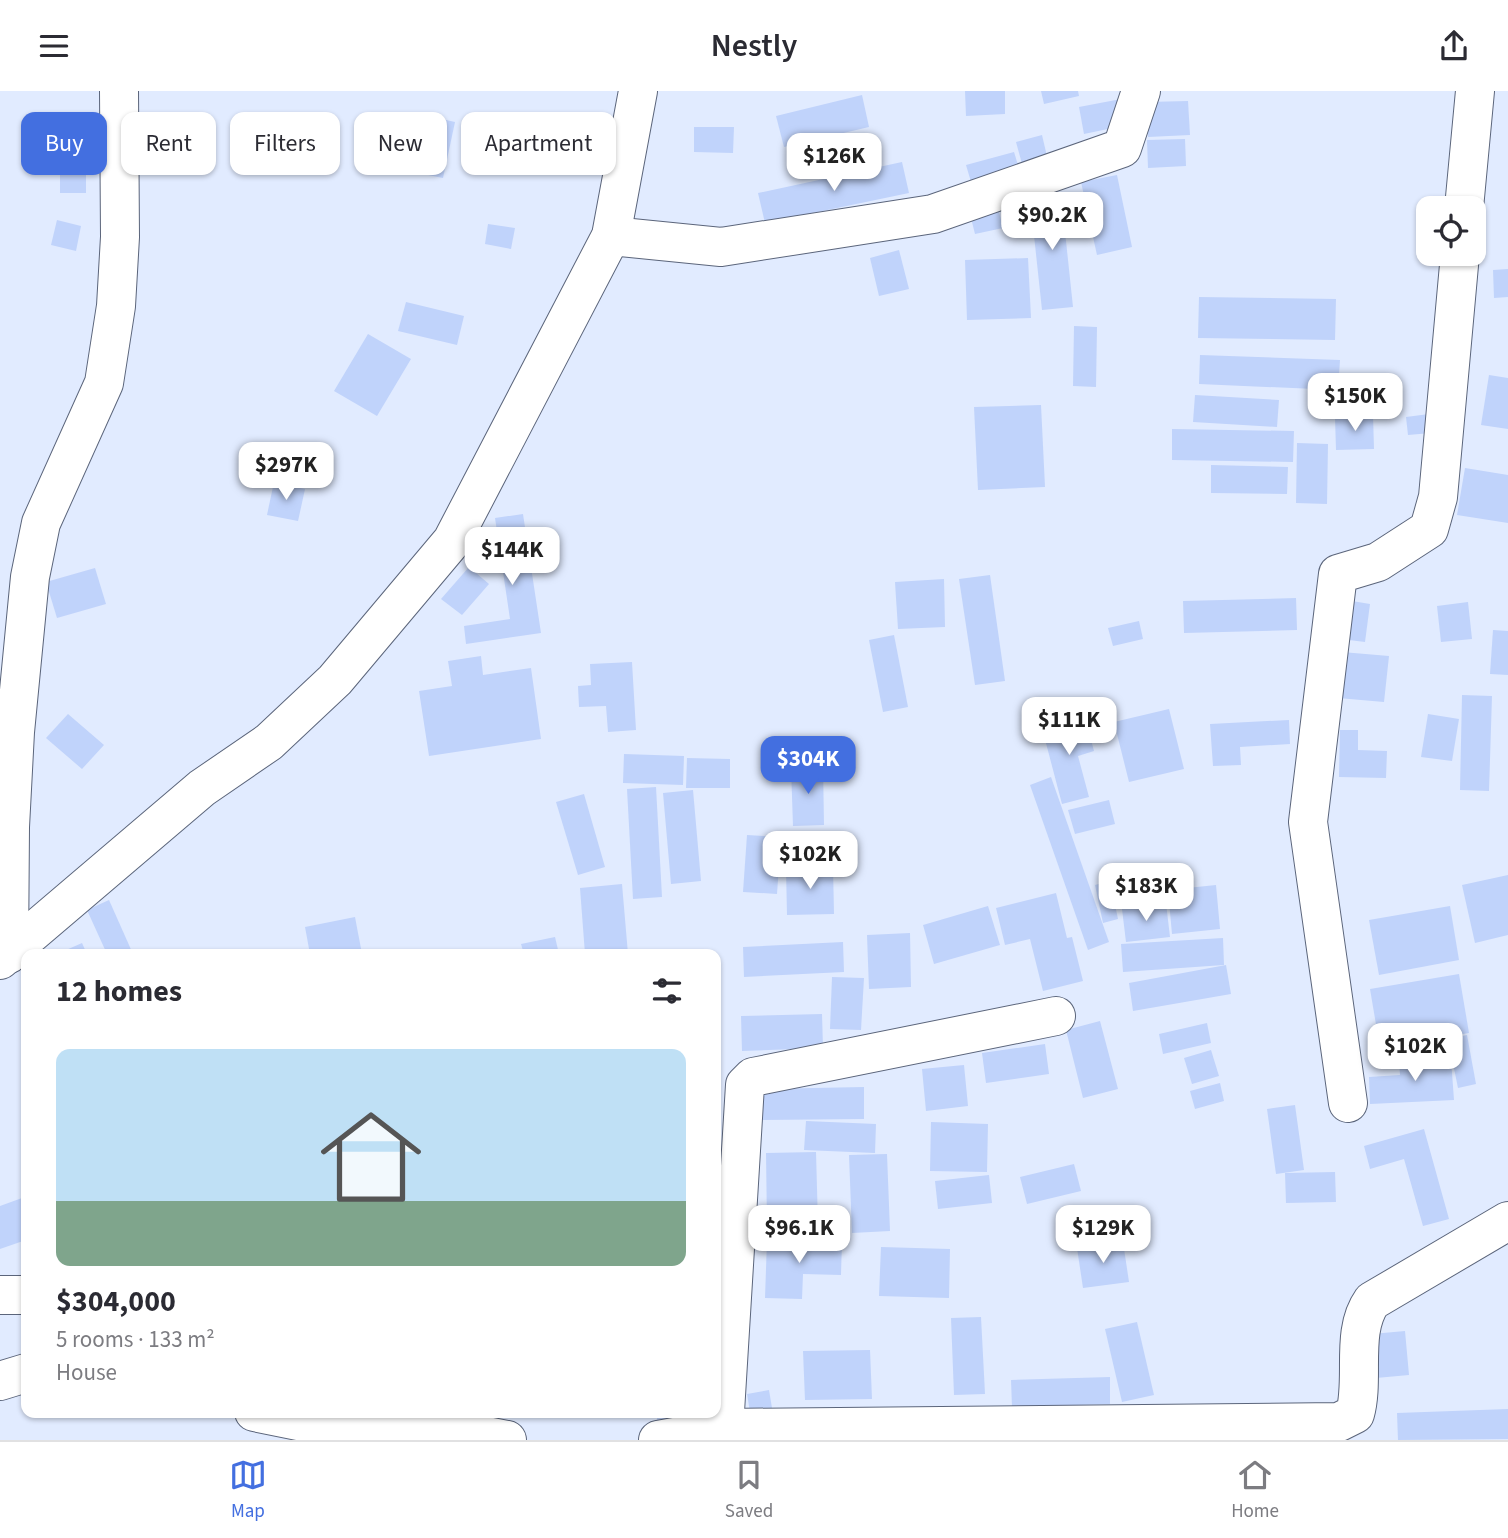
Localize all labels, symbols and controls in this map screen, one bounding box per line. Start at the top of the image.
text: Nestly [711,23,797,69]
icon: menu [35,27,73,65]
icon: share [1435,27,1473,65]
chip: Buy [21,112,107,175]
chip: Rent [121,112,216,175]
chip: Filters [230,112,340,175]
chip: New [354,112,447,175]
chip: Apartment [461,112,616,175]
pin: $126K [785,133,883,193]
text: $126K [803,139,865,172]
pin: $90.2K [995,193,1109,252]
map controls [1416,196,1486,266]
button: locate [1416,196,1486,266]
text: $90.2K [1017,198,1087,231]
pin: $150K [1306,373,1404,433]
text: $150K [1324,379,1386,412]
pin: $297K [237,443,335,502]
text: $297K [255,448,317,481]
pin: $144K [463,527,561,587]
text: $144K [481,533,543,566]
pin: $111K [1020,697,1118,757]
text: $111K [1038,703,1100,736]
pin: $304K [759,737,857,796]
text: $304K [777,742,839,775]
pin: $102K [761,831,859,891]
text: $102K [779,837,841,870]
pin: $183K [1097,863,1195,923]
text: $183K [1115,869,1177,902]
text: 12 homes [56,970,182,1013]
icon: filters [648,972,686,1010]
pin: $102K [1366,1023,1464,1083]
text: $102K [1384,1029,1446,1062]
icon: home [308,1094,434,1220]
pin: $96.1K [742,1205,856,1265]
pin: $129K [1054,1205,1152,1265]
text: $96.1K [764,1211,834,1244]
text: $129K [1072,1211,1134,1244]
text: $304,000 [56,1280,176,1323]
text: 5 rooms · 133 m² [56,1323,215,1356]
text: House [56,1356,117,1389]
tab: Map [229,1456,267,1525]
tab: Saved [725,1456,773,1525]
tab: Home [1231,1456,1279,1525]

